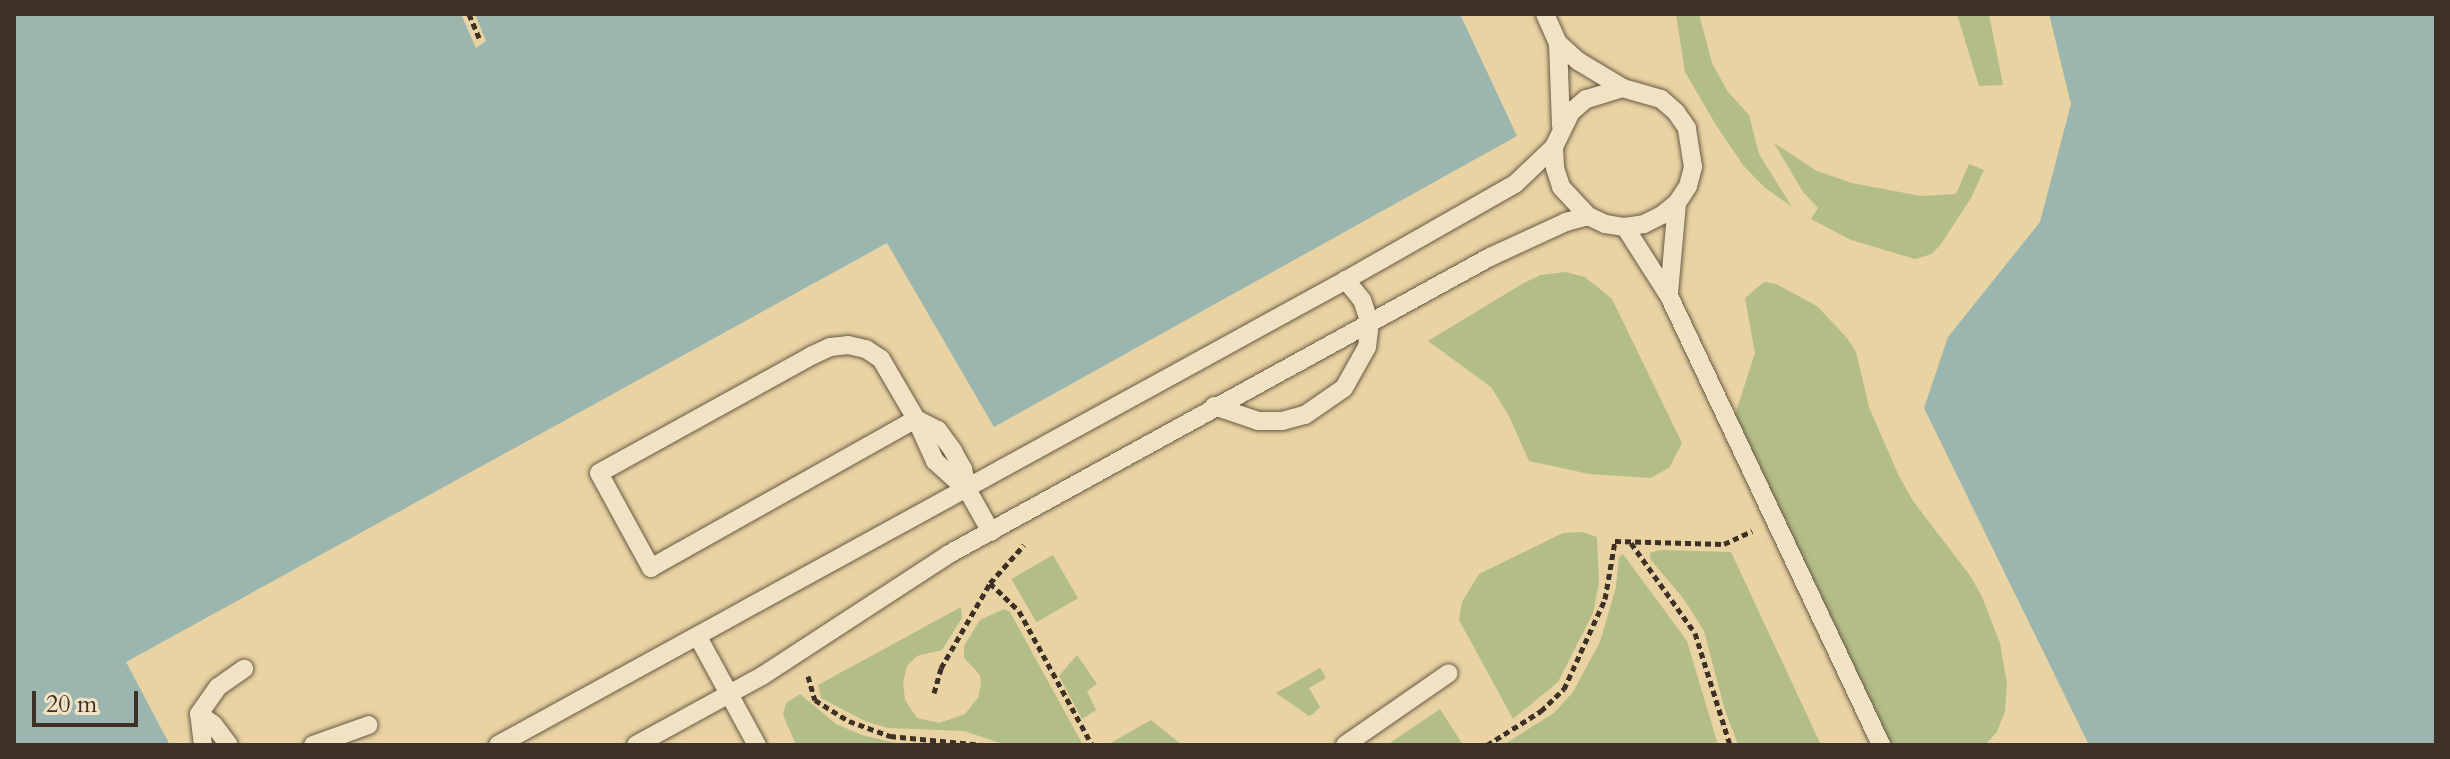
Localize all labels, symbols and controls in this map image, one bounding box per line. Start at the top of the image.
scale bar [36,675,142,725]
text: 20 m [46,688,97,721]

